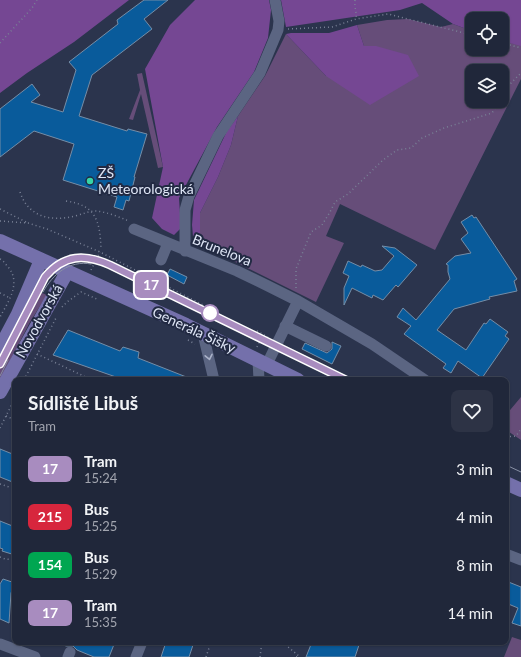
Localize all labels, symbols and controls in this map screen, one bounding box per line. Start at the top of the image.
map controls [465,12,509,108]
button: locate [465,12,509,56]
button: layers [465,64,509,108]
place label: ZŠ Meteorologická [98,164,194,197]
marker: ZŠ Meteorologická [85,176,95,186]
street label: Brunelova [190,230,254,269]
line badge: 17 [133,272,169,298]
text: 17 [143,276,159,293]
street label: Novodvorská [11,281,66,360]
street label: Generála Šišky [150,303,239,357]
unlabelled marker [201,304,219,322]
one-way arrow [204,354,213,360]
button: heart [451,390,493,432]
text: Sídliště Libuš [28,391,138,414]
text: Tram [28,418,56,434]
text: Tram [84,452,117,470]
text: 17 [42,460,58,477]
text: 3 min [456,460,493,478]
text: 15:24 [84,470,117,486]
text: Bus [84,500,109,518]
text: 215 [38,508,62,525]
text: 4 min [456,508,493,526]
text: 15:25 [84,518,117,534]
text: Bus [84,548,109,566]
text: 154 [38,556,62,573]
text: 8 min [456,556,493,574]
text: 15:29 [84,566,117,582]
text: Tram [84,596,117,614]
text: 17 [42,604,58,621]
text: 14 min [447,604,493,622]
text: 15:35 [84,614,117,630]

